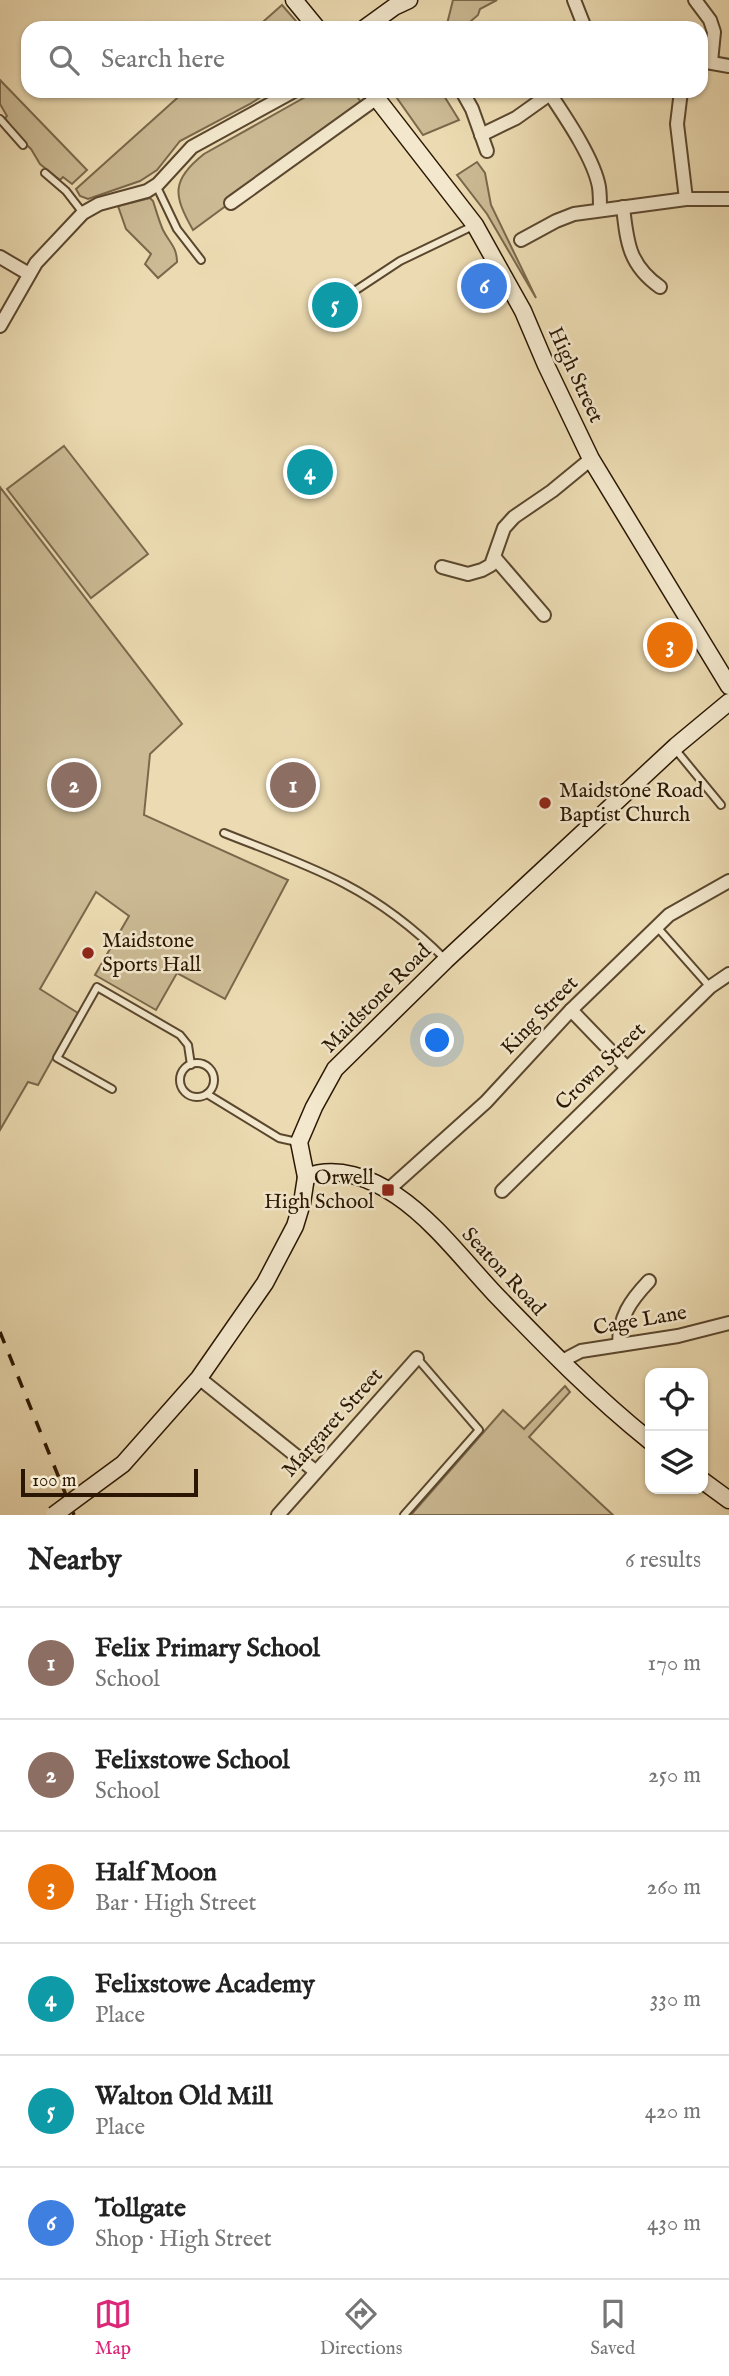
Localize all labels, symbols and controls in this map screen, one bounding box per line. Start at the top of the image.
search box [21,21,708,98]
icon: search [45,41,83,79]
text: Search here [101,43,225,76]
pin: 6 [461,260,507,312]
pin: 5 [312,279,358,331]
street label: High Street [541,323,609,427]
pin: 4 [287,446,333,498]
pin: 3 [647,619,693,671]
pin: 2 [51,759,97,811]
pin: 1 [270,759,316,811]
place label: Maidstone Road Baptist Church [559,778,704,829]
marker: Maidstone Road Baptist Church [537,795,553,811]
place label: Maidstone Sports Hall [102,928,201,979]
street label: Maidstone Road [316,938,438,1060]
marker: Maidstone Sports Hall [80,945,96,961]
street label: King Street [496,971,584,1061]
street label: Crown Street [550,1017,652,1117]
your location [420,1023,454,1057]
place label: Orwell High School [264,1165,374,1216]
marker: Orwell High School [380,1182,396,1198]
street label: Seaton Road [455,1222,551,1322]
street label: Cage Lane [591,1299,689,1343]
street label: Margaret Street [277,1363,389,1483]
map controls [645,1368,708,1494]
button: locate [645,1368,708,1431]
button: layers [645,1431,708,1494]
scale bar [21,1466,198,1498]
text: 100 m [32,1469,76,1493]
text: Nearby [28,1542,121,1580]
text: 6 results [625,1546,701,1575]
text: Felix Primary School [95,1632,320,1665]
text: 1 [47,1649,55,1678]
text: 170 m [648,1649,701,1678]
text: School [95,1665,160,1694]
text: Felixstowe School [95,1744,290,1777]
text: 2 [46,1761,56,1790]
text: 250 m [648,1761,701,1790]
text: School [95,1777,160,1806]
text: Half Moon [95,1856,217,1889]
text: 3 [47,1873,55,1902]
text: 260 m [646,1873,701,1902]
text: Bar · High Street [95,1889,257,1918]
text: Felixstowe Academy [95,1968,315,2001]
text: 4 [45,1985,57,2014]
text: 330 m [650,1985,701,2014]
text: Place [95,2001,145,2030]
text: Walton Old Mill [95,2080,273,2113]
text: 5 [47,2097,55,2126]
text: 420 m [645,2097,701,2126]
text: Place [95,2113,145,2142]
text: Tollgate [95,2192,186,2225]
text: 6 [46,2209,56,2238]
text: 430 m [647,2209,701,2238]
text: Shop · High Street [95,2225,272,2254]
tab: Map [94,2295,132,2361]
tab: Directions [320,2295,402,2361]
tab: Saved [590,2295,635,2361]

